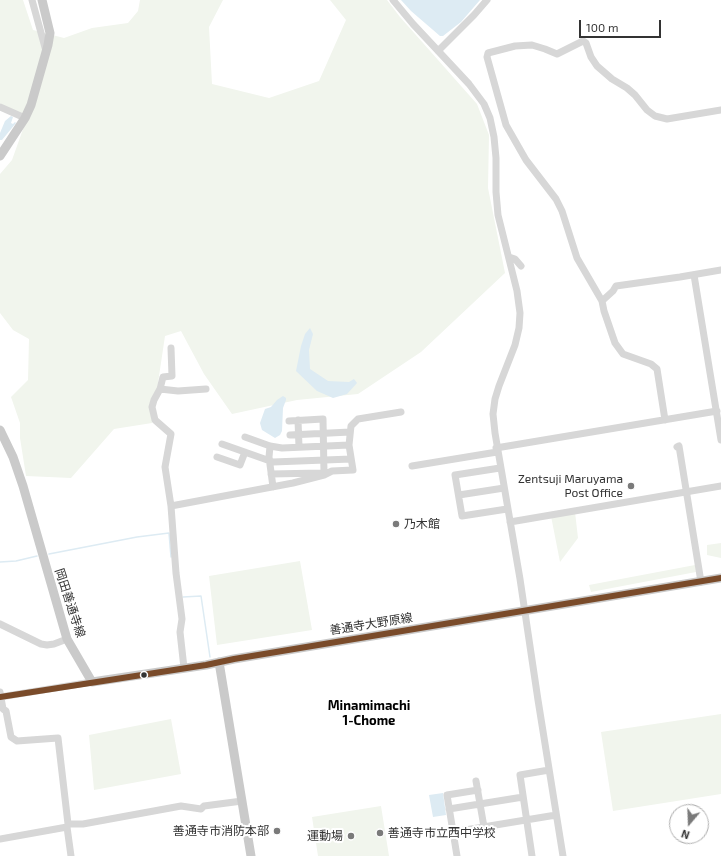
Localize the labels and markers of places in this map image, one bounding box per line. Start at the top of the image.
place label: Zentsuji Maruyama Post Office [518,472,623,500]
marker: Zentsuji Maruyama Post Office [626,481,636,491]
place label: 乃木館 [404,517,440,531]
marker: 乃木館 [391,519,401,529]
unlabelled marker [139,670,149,680]
place label: 善通寺市消防本部 [173,824,269,838]
marker: 善通寺市消防本部 [272,826,282,836]
place label: 善通寺市立西中学校 [388,826,496,840]
marker: 善通寺市立西中学校 [375,828,385,838]
place label: 運動場 [307,829,343,843]
marker: 運動場 [346,831,356,841]

